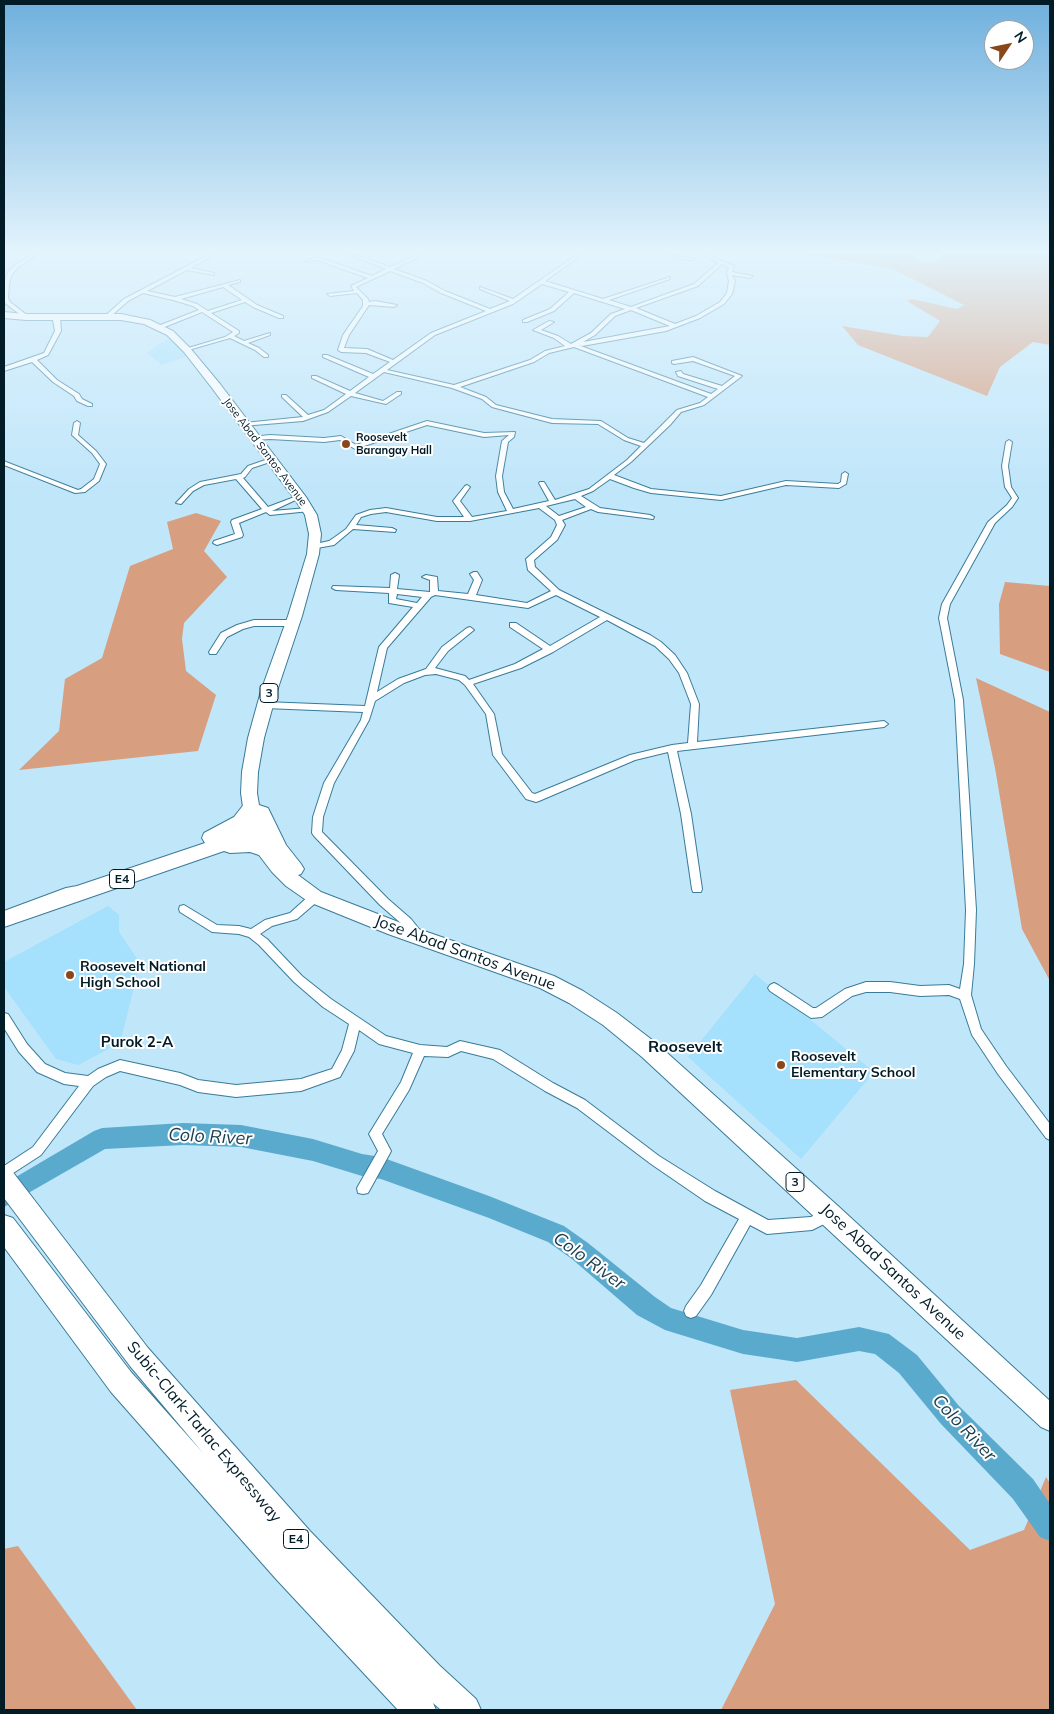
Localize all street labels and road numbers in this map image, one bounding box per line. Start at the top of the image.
street label: Jose Abad Santos Avenue [220,395,310,509]
road number: 3 [260,684,278,702]
road number: E4 [110,870,134,889]
street label: Jose Abad Santos Avenue [372,911,558,995]
road number: 3 [786,1172,804,1192]
street label: Jose Abad Santos Avenue [816,1200,970,1344]
street label: Subic-Clark-Tarlac Expressway [123,1338,285,1526]
road number: E4 [284,1530,308,1548]

